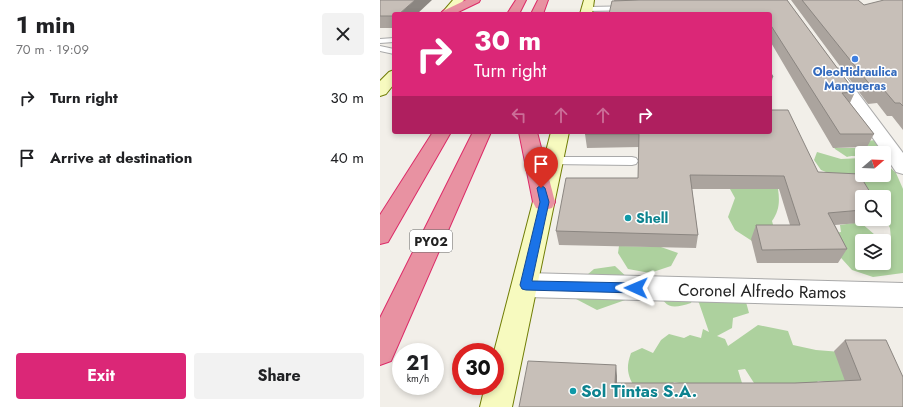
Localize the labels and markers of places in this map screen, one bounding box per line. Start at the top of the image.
marker: OleoHidraulica Mangueras [850,54,860,64]
place label: OleoHidraulica Mangueras [813,63,897,95]
pin [524,147,558,188]
place label: Shell [636,208,668,228]
marker: Shell [623,213,633,223]
place label: Sol Tintas S.A. [581,379,697,403]
marker: Sol Tintas S.A. [568,386,578,396]

